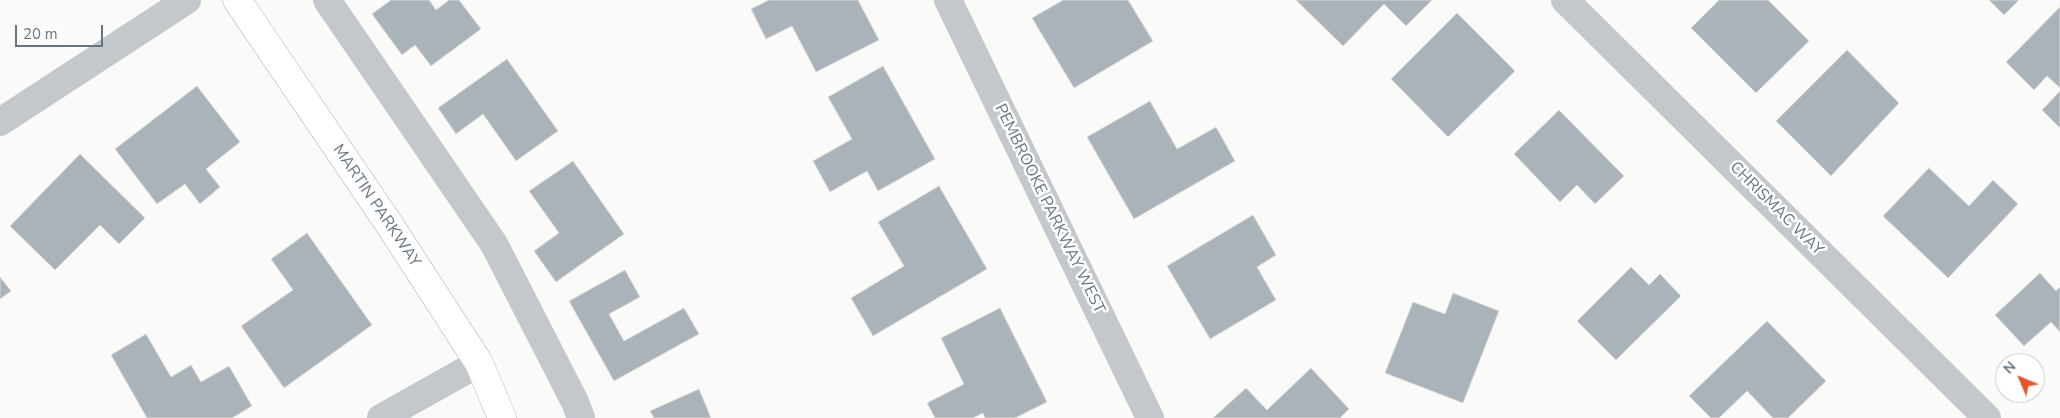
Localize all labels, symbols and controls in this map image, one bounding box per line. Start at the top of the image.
scale bar [18,15,105,47]
text: 20 m [23,24,58,44]
street label: PEMBROOKE PARKWAY WEST [990,101,1108,317]
street label: MARTIN PARKWAY [328,141,424,271]
street label: CHRISMAC WAY [1725,158,1827,260]
north arrow [1995,353,2045,403]
text: N [1999,357,2020,378]

